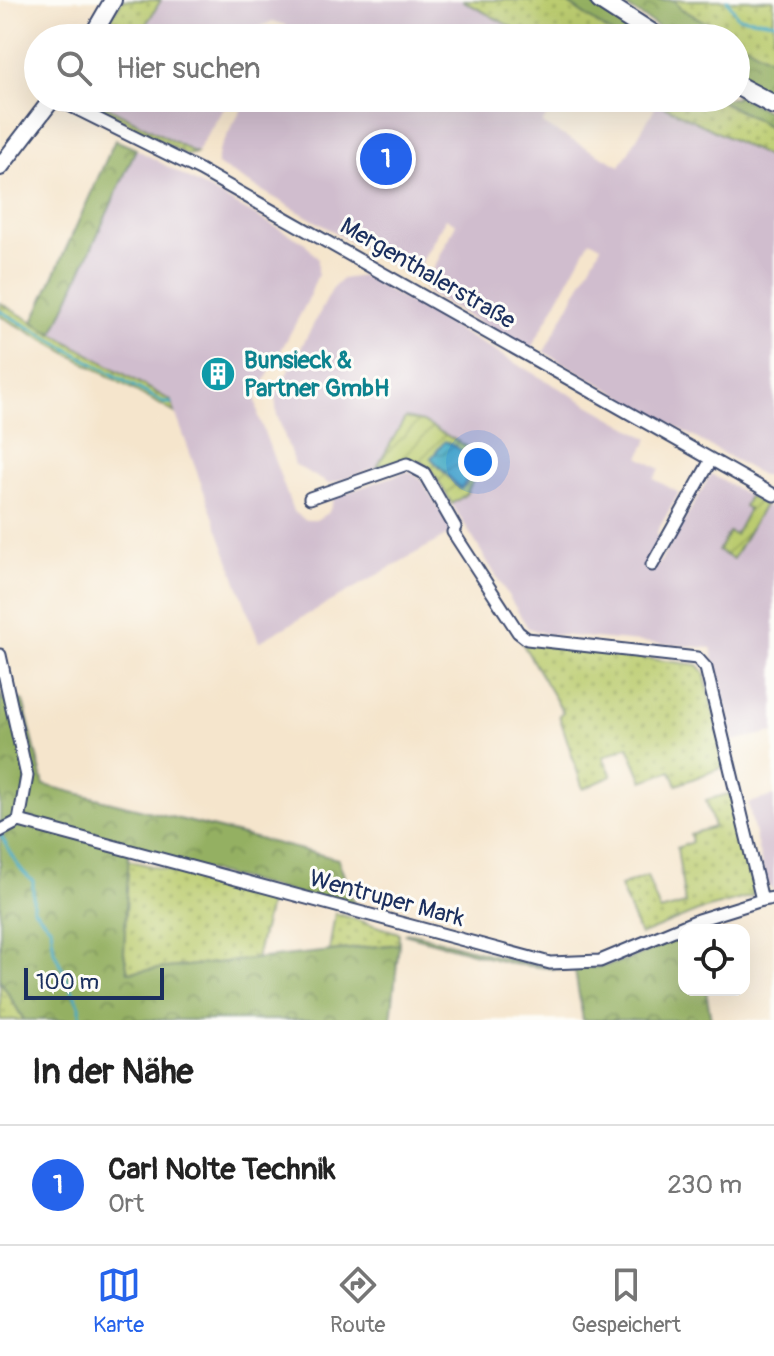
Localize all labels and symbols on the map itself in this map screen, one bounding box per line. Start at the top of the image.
pin: 1 [360,129,412,189]
street label: Mergenthalerstraße [335,211,521,335]
place label: Bunsieck & Partner GmbH [244,346,389,403]
building icon: Bunsieck & Partner GmbH [199,355,237,393]
your location [458,442,498,482]
street label: Wentruper Mark [306,864,468,933]
scale bar [24,964,164,1000]

